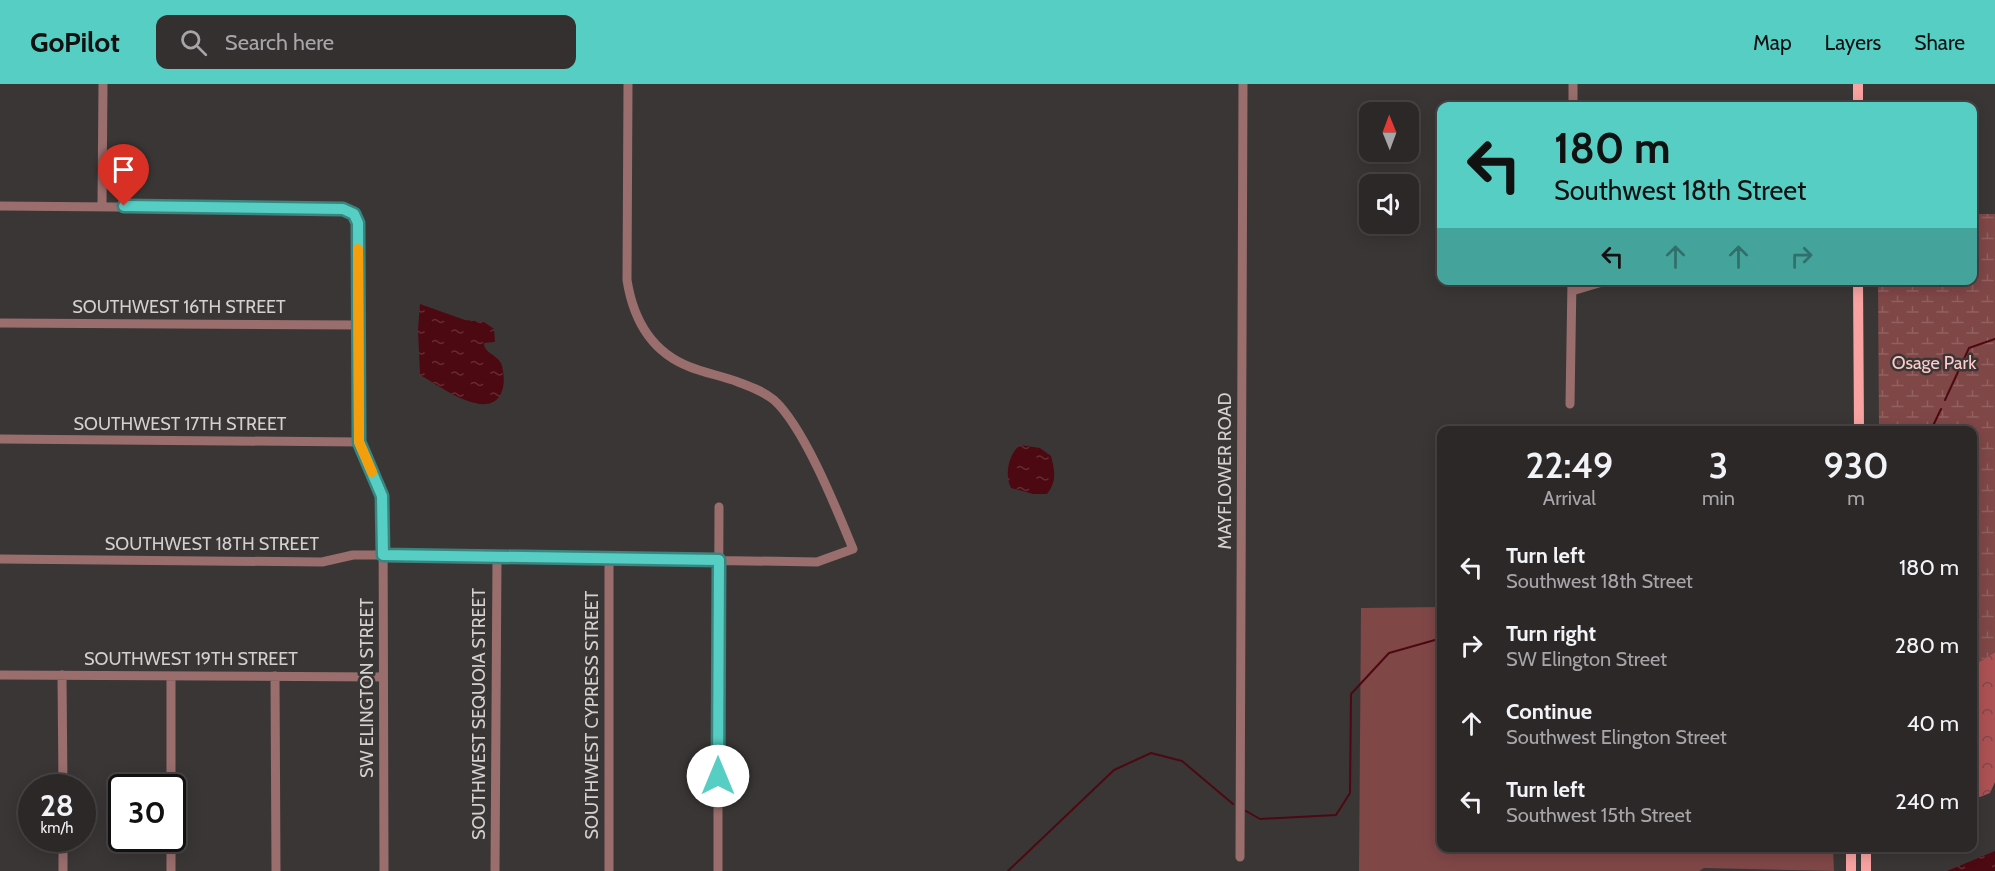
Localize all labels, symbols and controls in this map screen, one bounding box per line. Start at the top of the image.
search box [156,15,576,69]
text: GoPilot [30,25,120,59]
icon: search [177,26,210,59]
text: Search here [225,29,334,56]
text: Map [1753,30,1792,55]
text: Layers [1825,30,1881,55]
text: Share [1914,30,1965,55]
north arrow [1359,102,1419,162]
map controls [1359,102,1419,234]
text: 180 m [1554,122,1670,174]
icon: left [1455,126,1533,204]
pin [98,144,149,206]
icon: arrive [107,153,140,186]
button: sound [1359,174,1419,234]
text: Southwest 18th Street [1554,174,1806,207]
icon: left [1596,240,1629,273]
icon: ahead [1659,240,1692,273]
icon: ahead [1722,240,1755,273]
icon: right [1785,240,1818,273]
street label: SOUTHWEST 16TH STREET [72,296,286,318]
park label: Osage Park [1892,352,1977,374]
street label: MAYFLOWER ROAD [1214,392,1236,550]
street label: SOUTHWEST 17TH STREET [74,413,287,435]
text: 22:49 [1526,443,1613,487]
text: 3 [1709,443,1728,487]
text: 930 [1823,443,1888,487]
text: Arrival [1543,486,1596,510]
text: min [1702,486,1735,510]
text: m [1847,486,1865,510]
street label: SOUTHWEST 18TH STREET [105,533,320,555]
text: Turn left [1506,542,1585,569]
icon: left [1455,551,1488,584]
text: 180 m [1899,554,1959,581]
text: Southwest 18th Street [1506,569,1693,593]
street label: SOUTHWEST SEQUOIA STREET [468,588,490,840]
street label: SOUTHWEST CYPRESS STREET [581,590,603,839]
street label: SW ELINGTON STREET [356,598,378,778]
text: Turn right [1506,620,1596,647]
icon: right [1455,629,1488,662]
text: 280 m [1895,632,1959,659]
text: SW Elington Street [1506,647,1667,671]
street label: SOUTHWEST 19TH STREET [84,648,298,670]
text: Continue [1506,698,1592,725]
icon: ahead [1455,707,1488,740]
text: 40 m [1907,710,1959,737]
text: Southwest Elington Street [1506,725,1727,749]
position arrow [686,744,750,808]
speed limit sign: 30 [108,774,186,852]
text: Turn left [1506,776,1585,803]
icon: left [1455,785,1488,818]
text: 28 [40,787,74,824]
text: 240 m [1895,788,1959,815]
text: Southwest 15th Street [1506,803,1692,827]
text: km/h [41,819,73,837]

